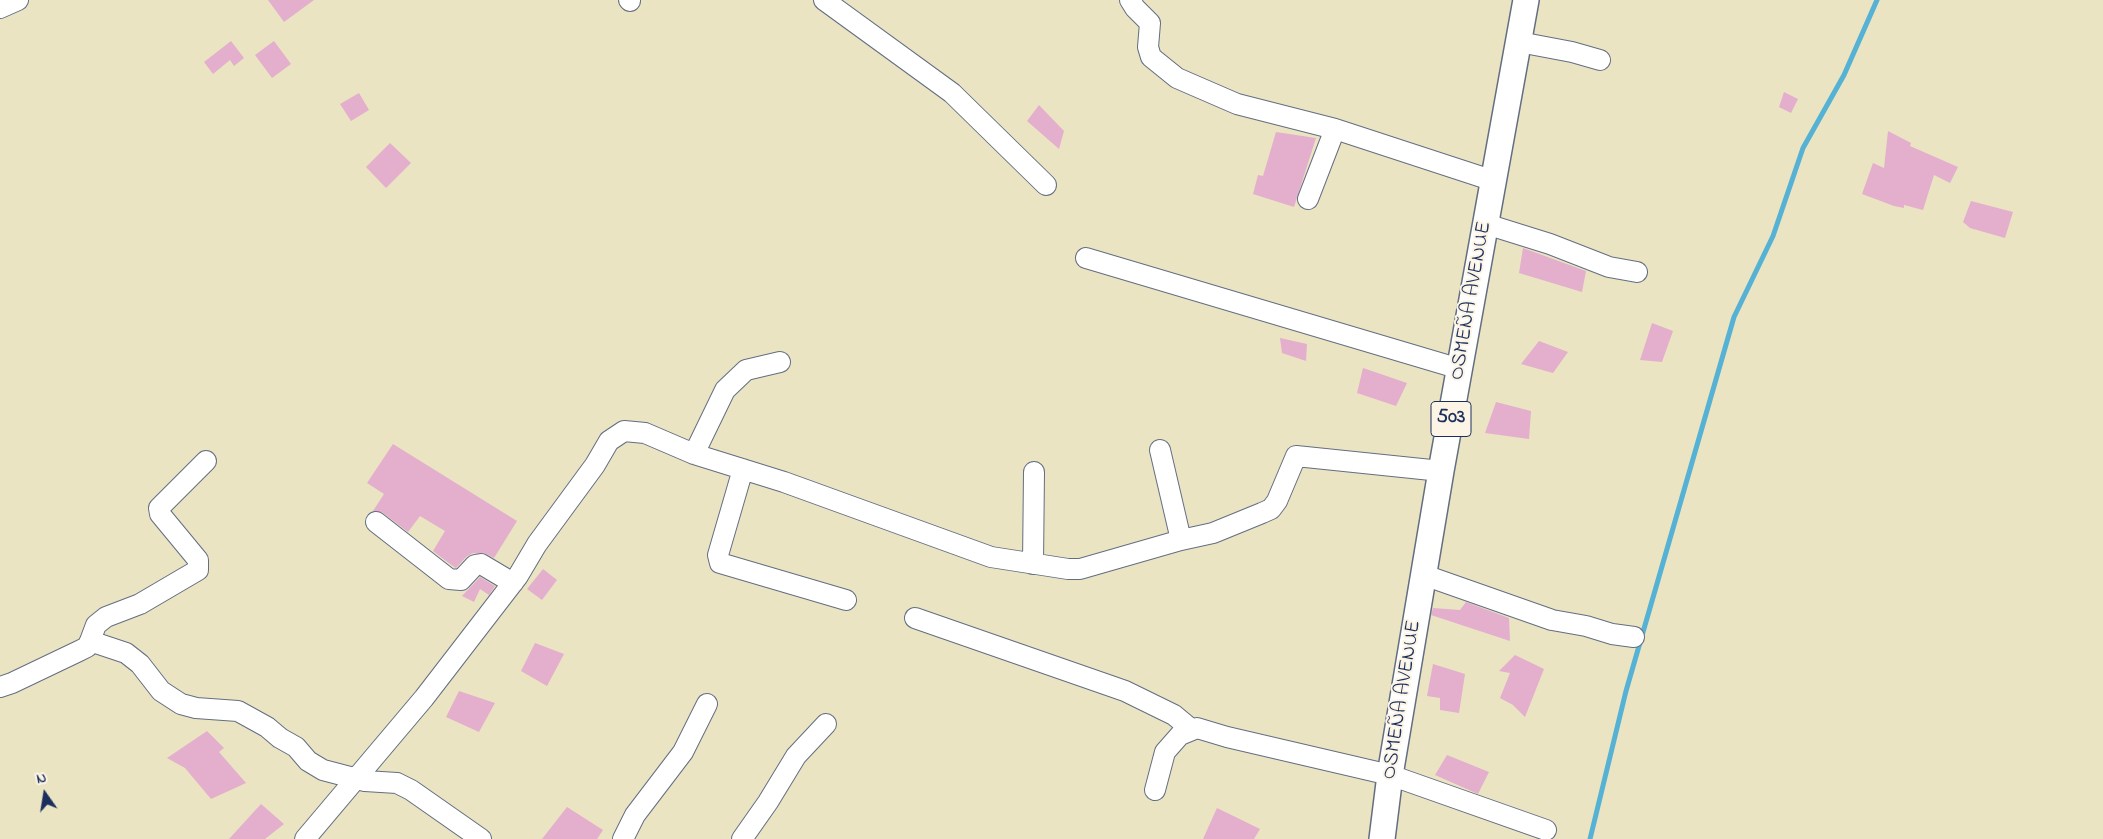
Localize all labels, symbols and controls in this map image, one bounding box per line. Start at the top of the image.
street label: OSMEÑA AVENUE [1446,220,1498,382]
road number: 503 [1431,402,1471,436]
street label: OSMEÑA AVENUE [1378,619,1428,781]
text: N [35,768,48,790]
north arrow [20,769,70,819]

